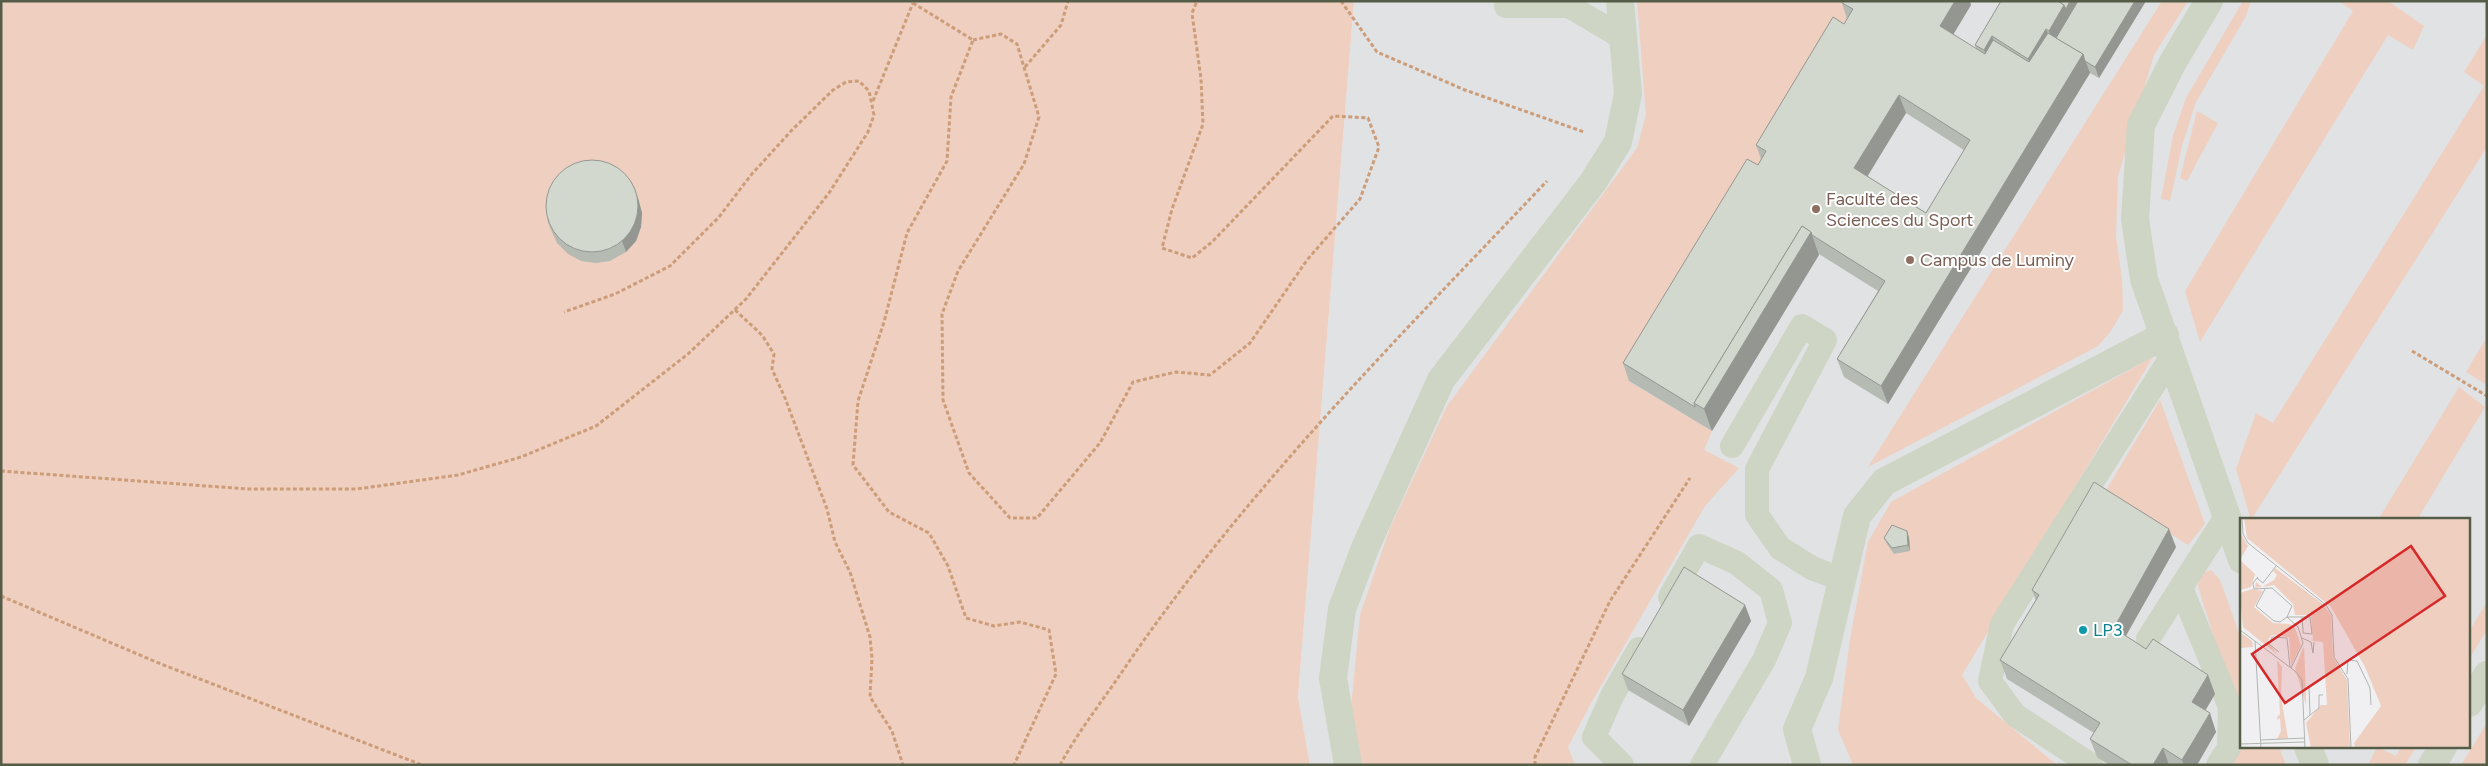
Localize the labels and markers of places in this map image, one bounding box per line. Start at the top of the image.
place label: Faculté des Sciences du Sport [1826,188,1973,231]
marker: Faculté des Sciences du Sport [1810,203,1822,215]
place label: Campus de Luminy [1920,249,2075,271]
marker: Campus de Luminy [1904,254,1916,266]
place label: LP3 [2093,619,2123,641]
marker: LP3 [2077,624,2089,636]

